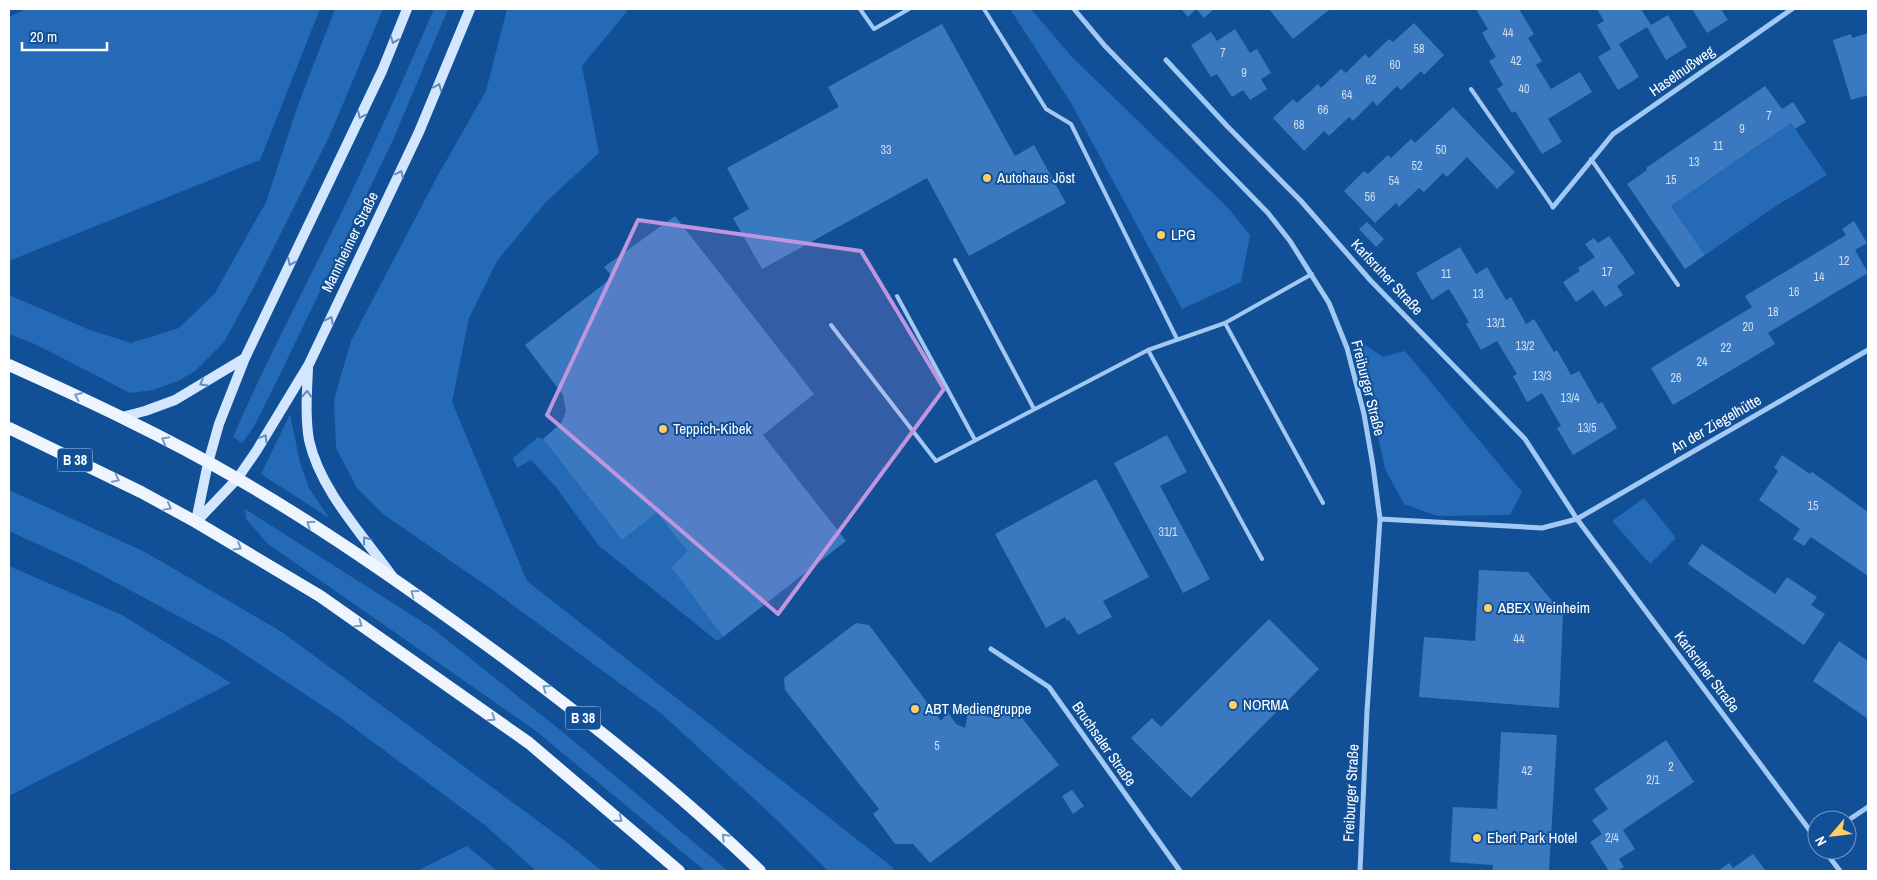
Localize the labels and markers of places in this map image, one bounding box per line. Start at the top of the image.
place label: Autohaus Jöst [996,167,1076,188]
marker: Autohaus Jöst [981,172,993,184]
place label: LPG [1171,224,1196,245]
marker: LPG [1155,229,1167,241]
place label: Teppich-Kibek [673,418,752,439]
marker: Teppich-Kibek [657,423,669,435]
place label: ABEX Weinheim [1497,597,1590,618]
marker: ABEX Weinheim [1482,602,1494,614]
place label: NORMA [1243,694,1290,715]
place label: ABT Mediengruppe [924,698,1032,719]
marker: NORMA [1227,699,1239,711]
marker: ABT Mediengruppe [909,703,921,715]
place label: Ebert Park Hotel [1487,827,1577,848]
marker: Ebert Park Hotel [1471,832,1483,844]

